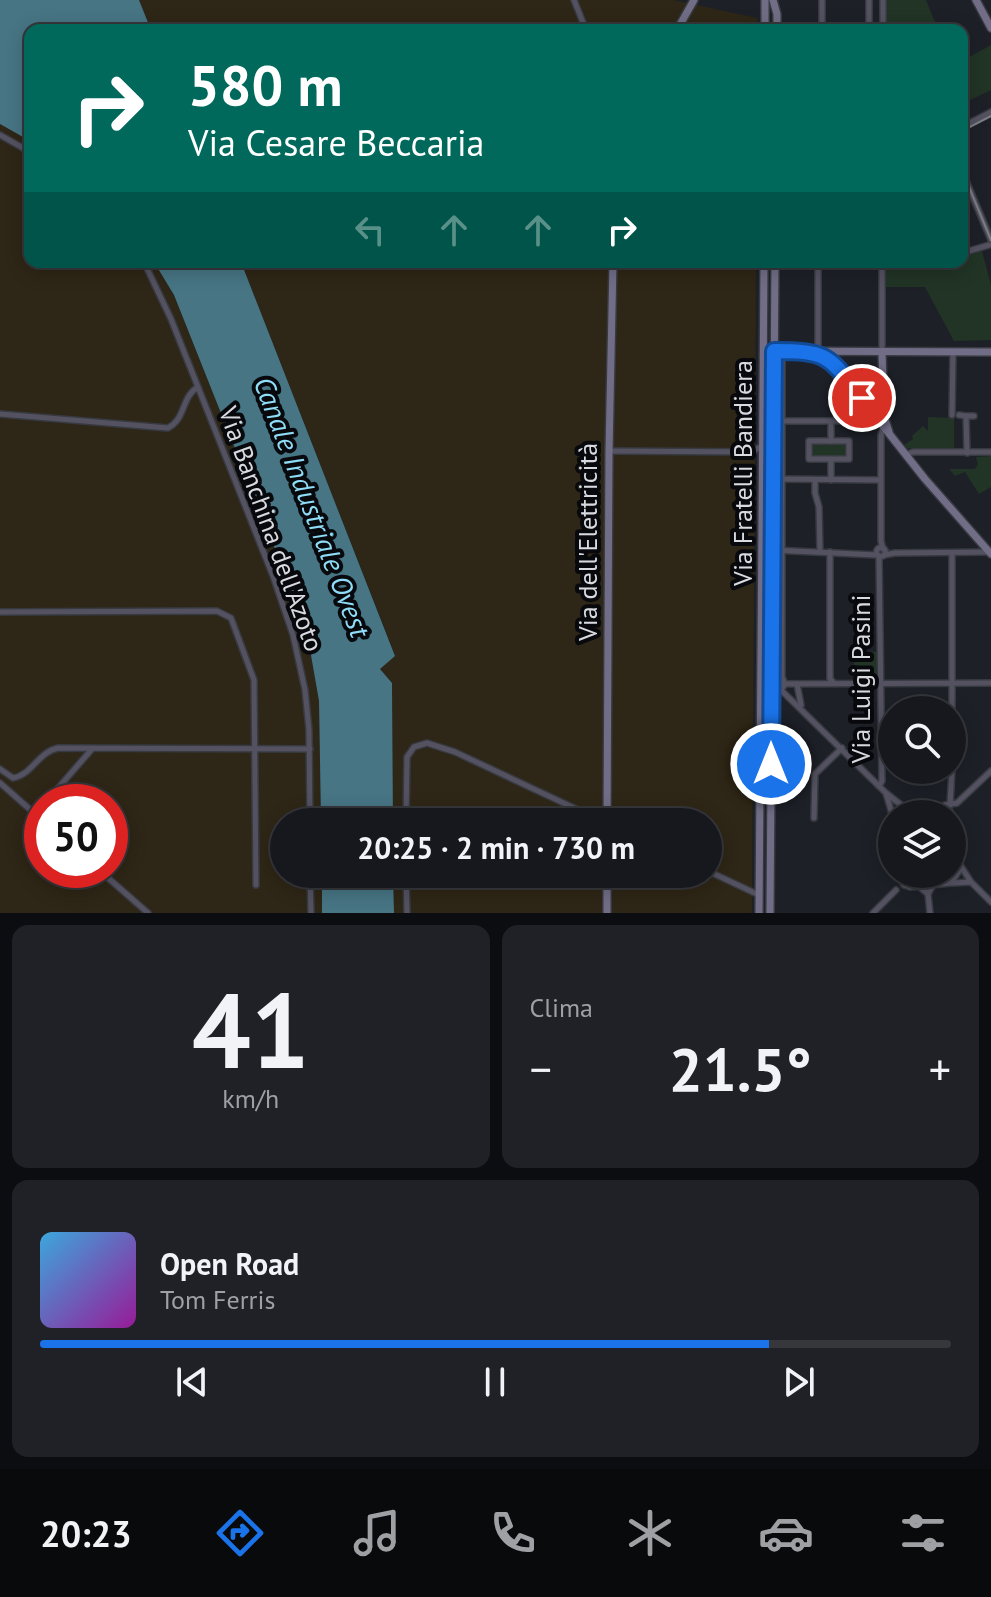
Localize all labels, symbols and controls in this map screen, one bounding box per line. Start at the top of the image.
text: 580 m [188,49,343,121]
icon: right [56,56,160,160]
text: Via Cesare Beccaria [188,119,484,166]
icon: left [348,208,392,252]
icon: ahead [432,208,476,252]
icon: ahead [516,208,560,252]
icon: right [600,208,644,252]
street label: Via Fratelli Bandiera [726,360,759,587]
pin [828,364,896,432]
water label: Canale Industriale Ovest [246,371,380,643]
icon: arrive [840,376,884,420]
street label: Via Banchina dell'Azoto [212,401,331,656]
street label: Via dell'Elettricità [571,443,604,642]
street label: Via Luigi Pasini [844,595,877,764]
map controls [878,696,966,888]
button: search [878,696,966,784]
position arrow [729,722,813,806]
speed limit sign: 50 [24,784,128,888]
button: layers [878,800,966,888]
text: 20:25 · 2 min · 730 m [357,828,635,867]
text: 41 [192,962,310,1097]
text: Clima [530,991,593,1024]
text: 21.5° [669,1030,812,1108]
text: − [530,1040,552,1097]
text: + [929,1040,951,1097]
text: km/h [222,1082,279,1115]
text: Open Road [160,1244,299,1283]
text: Tom Ferris [160,1283,275,1316]
icon: previous [170,1360,214,1404]
icon: pause [473,1360,517,1404]
icon: next [777,1360,821,1404]
icon: directions [212,1505,268,1561]
icon: music [349,1505,405,1561]
icon: phone [485,1505,541,1561]
icon: climate [622,1505,678,1561]
icon: car [758,1505,814,1561]
icon: filters [895,1505,951,1561]
text: 20:23 [40,1510,132,1557]

